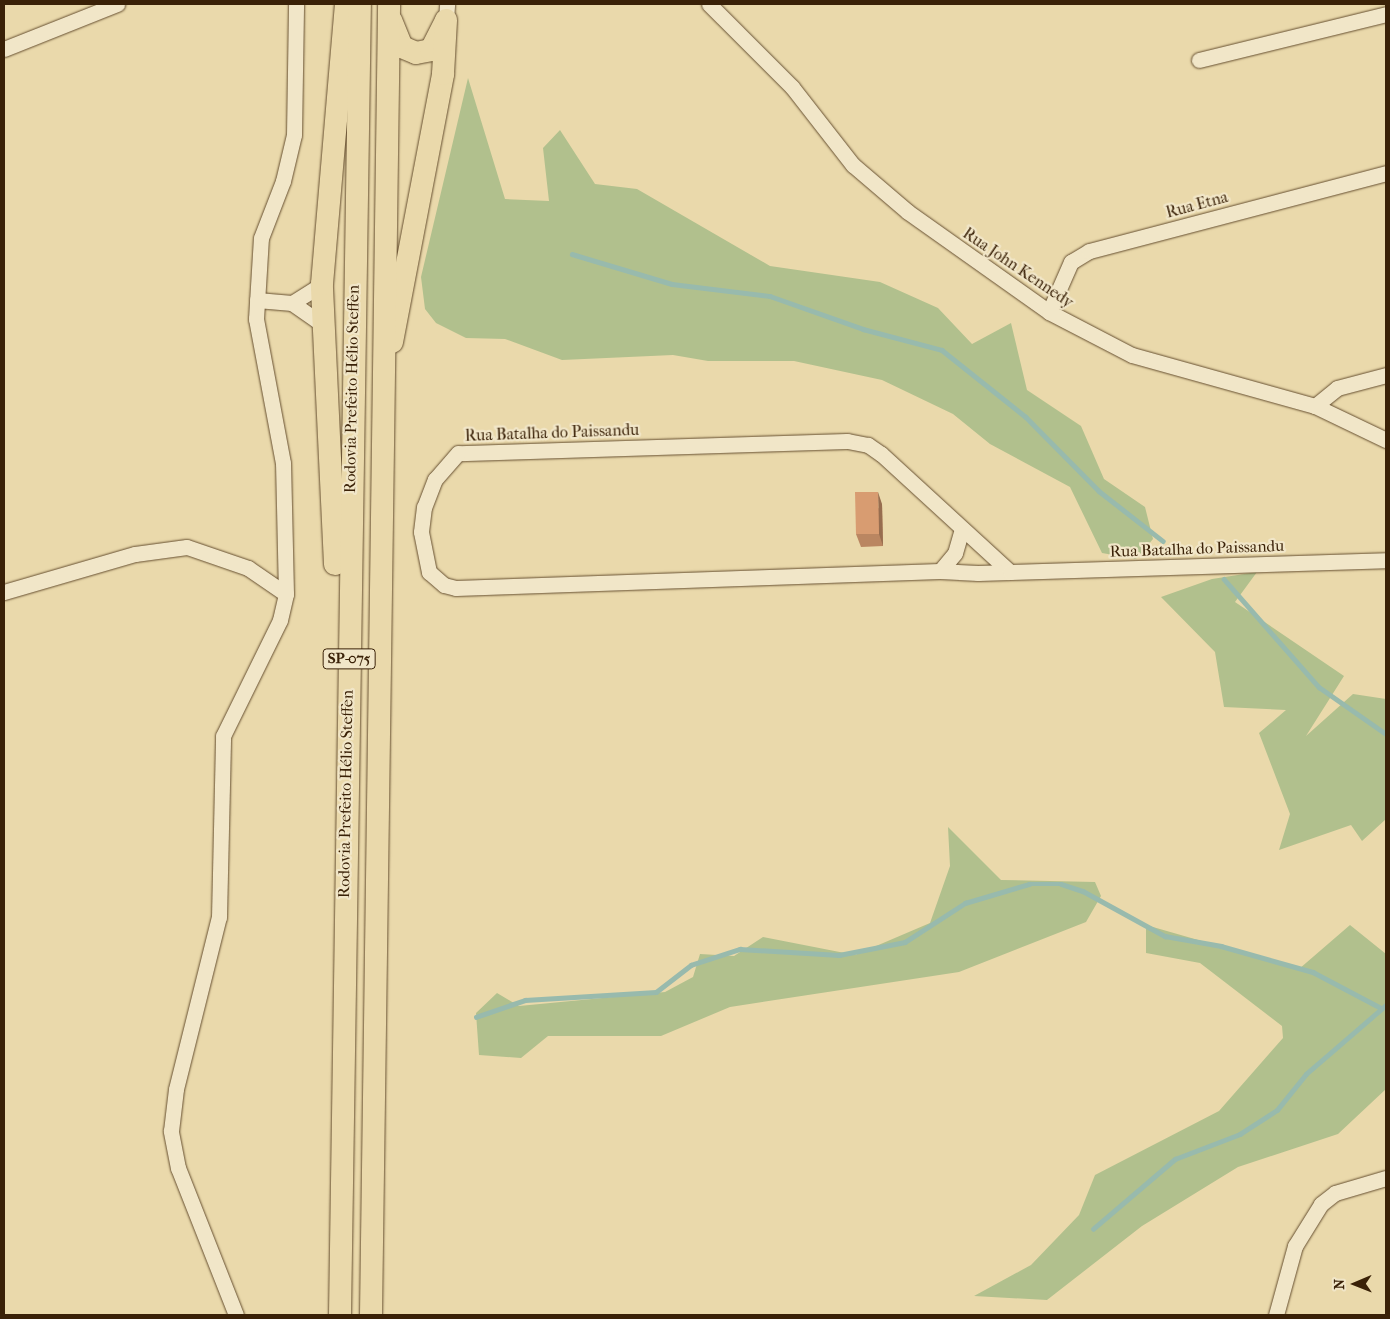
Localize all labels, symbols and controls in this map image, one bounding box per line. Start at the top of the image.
street label: Rua Etna [1164,188,1230,222]
street label: Rua John Kennedy [959,224,1077,312]
street label: Rodovia Prefeito Hélio Steffen [341,285,363,493]
street label: Rua Batalha do Paissandu [465,420,639,446]
street label: Rua Batalha do Paissandu [1110,536,1284,562]
road number: SP-075 [322,646,376,672]
street label: Rodovia Prefeito Hélio Steffen [335,690,357,898]
north arrow [1330,1259,1380,1309]
text: N [1331,1279,1348,1290]

